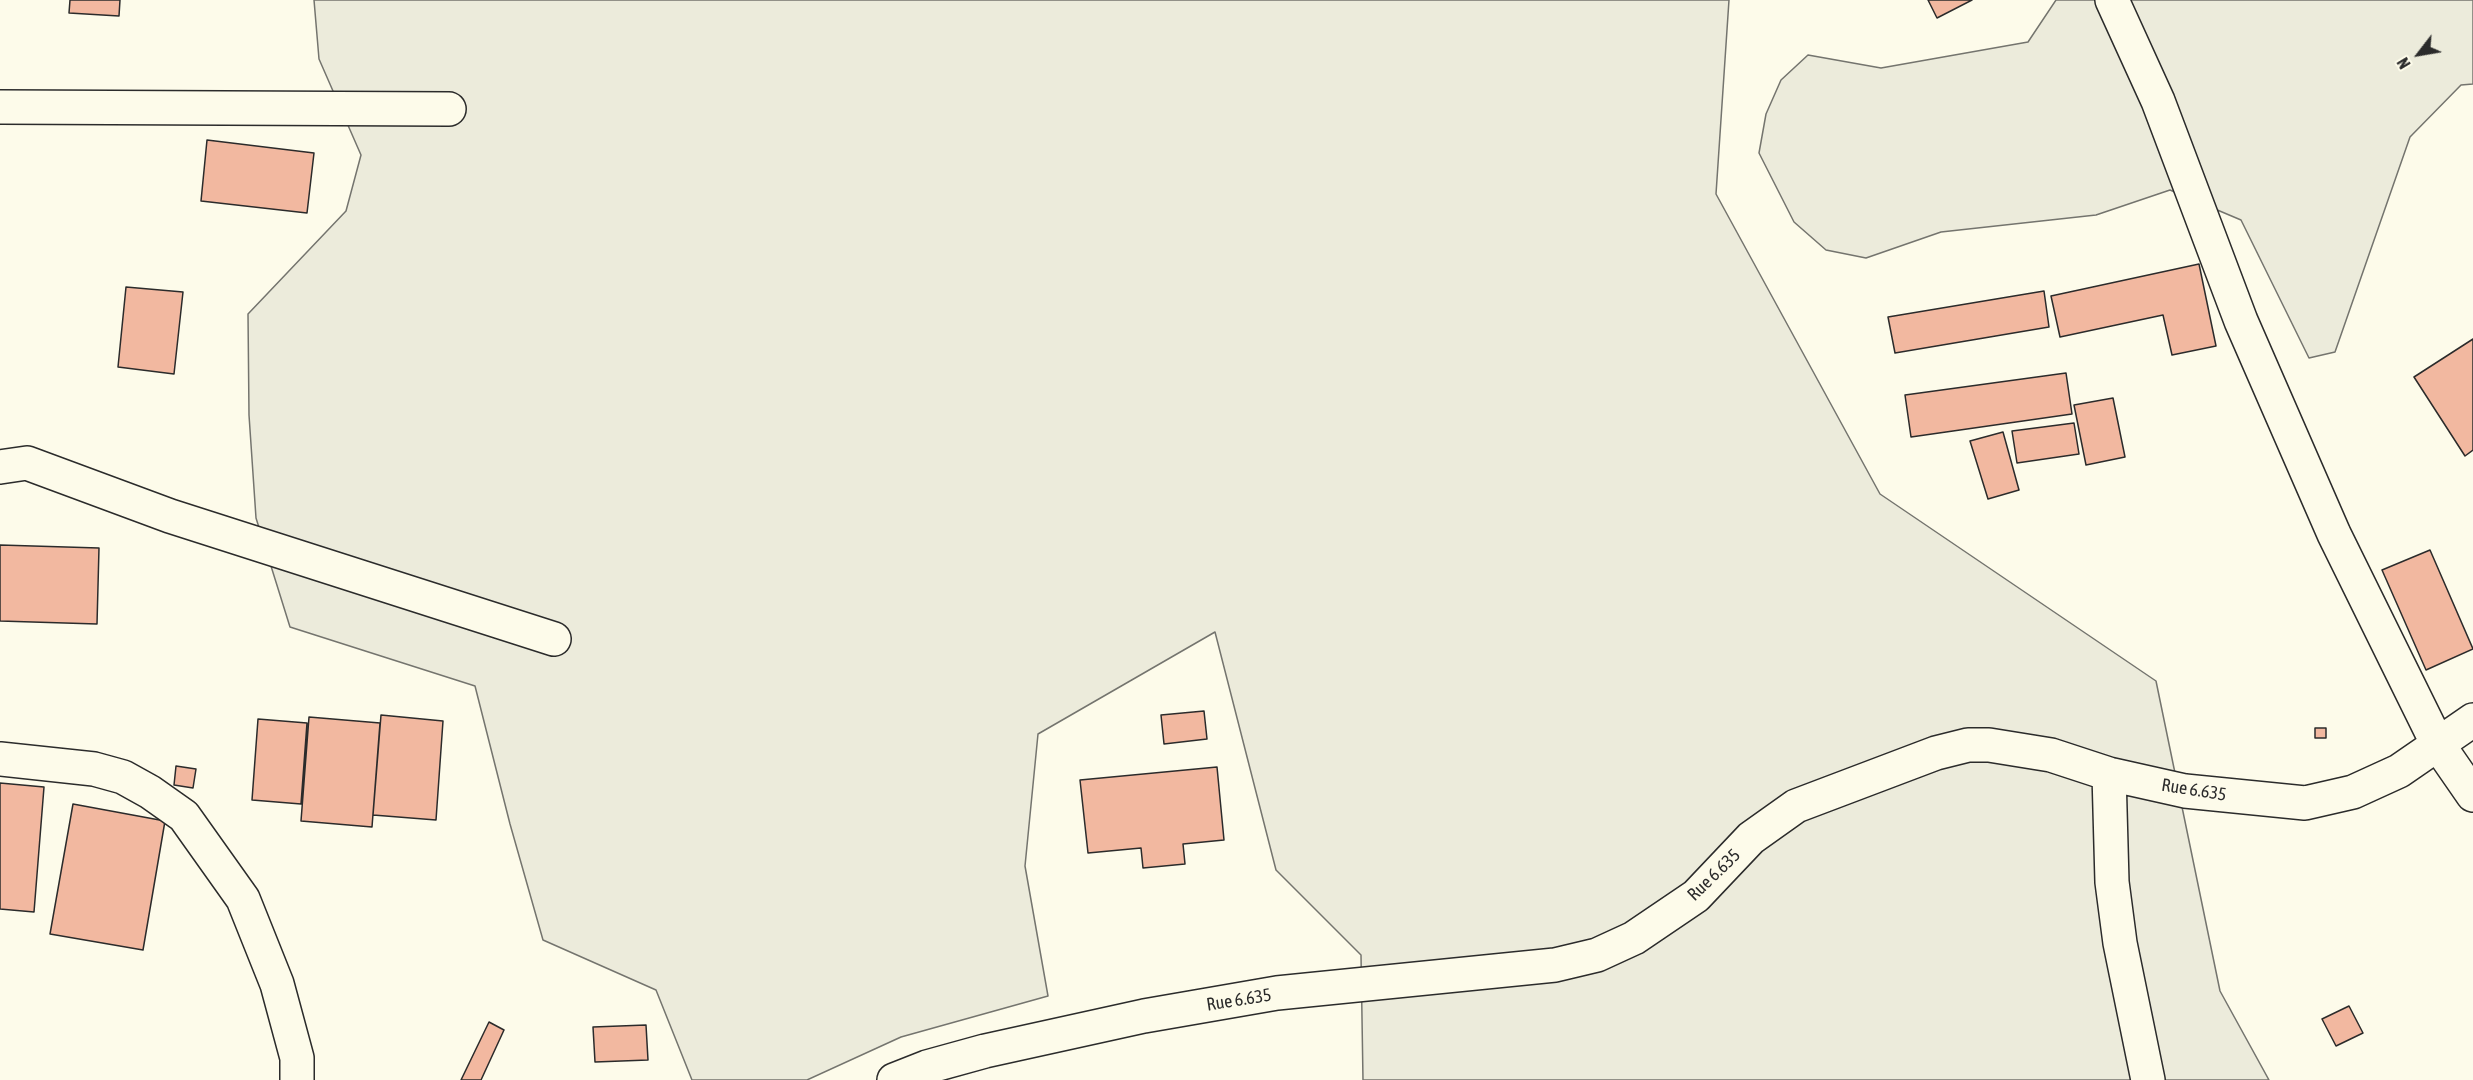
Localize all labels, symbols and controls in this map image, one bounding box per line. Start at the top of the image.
north arrow [2389,24,2449,84]
text: N [2393,55,2414,72]
street label: Rue 6.635 [2160,774,2228,806]
street label: Rue 6.635 [1683,845,1745,905]
street label: Rue 6.635 [1205,984,1273,1016]

